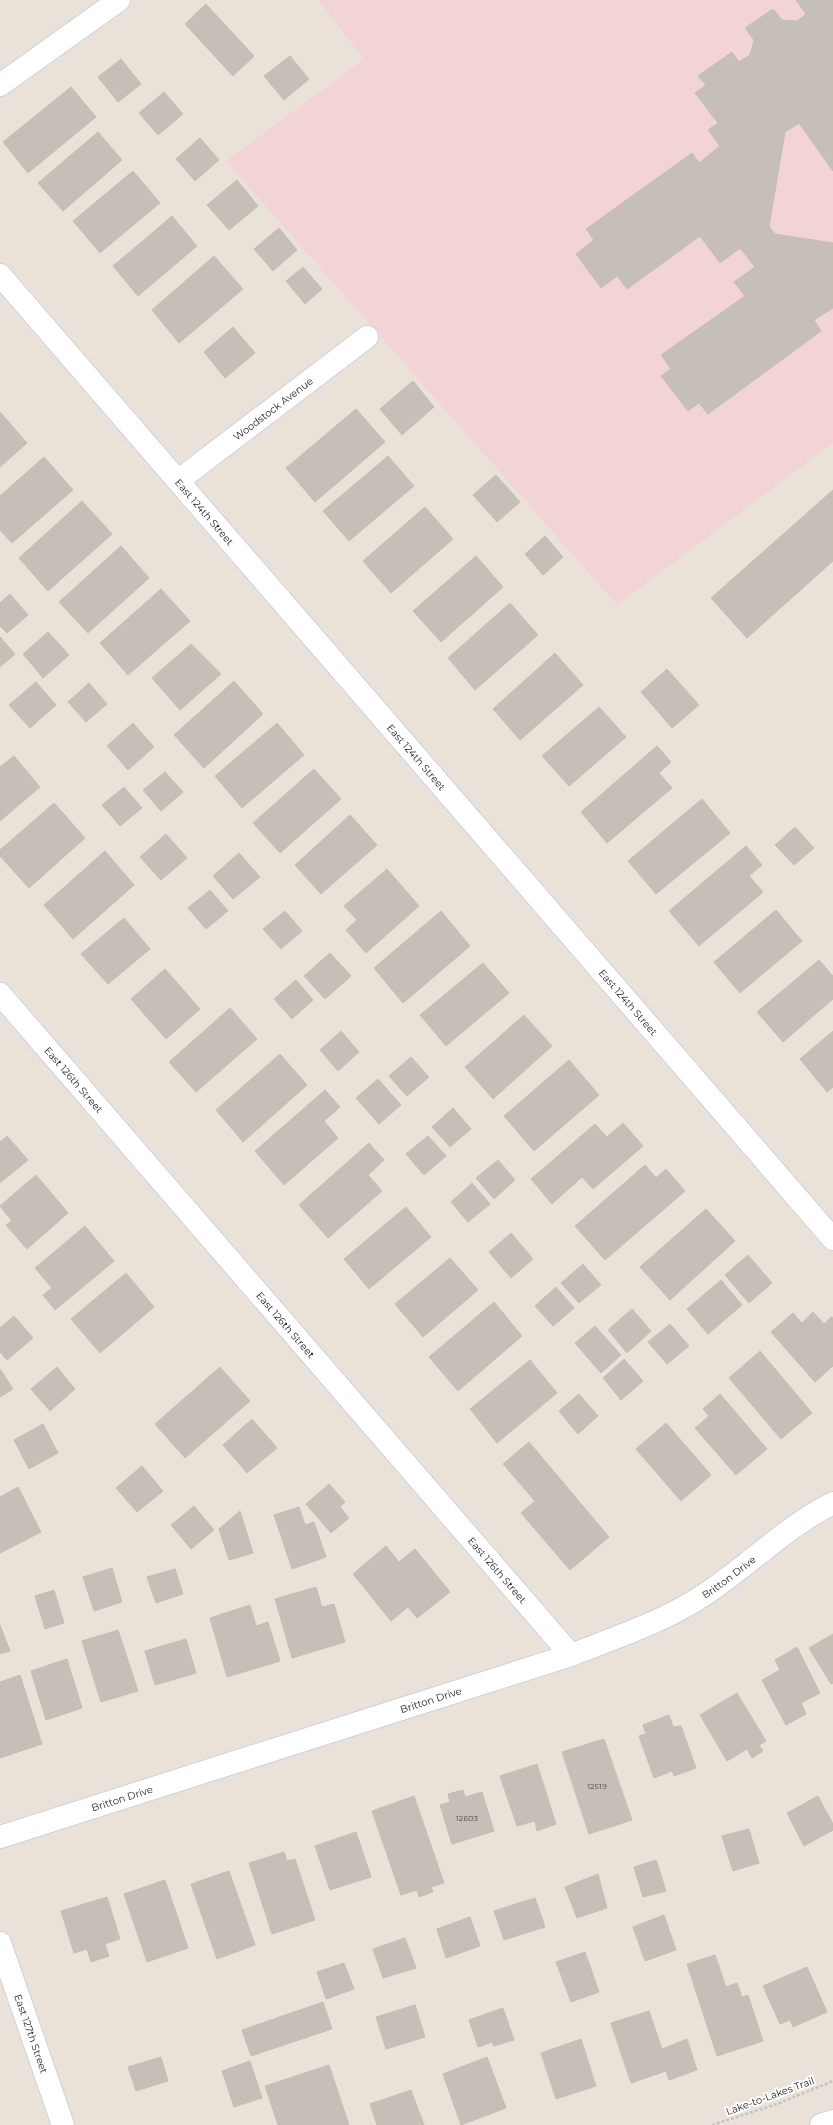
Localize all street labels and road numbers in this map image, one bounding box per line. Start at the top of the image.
street label: Woodstock Avenue [230,374,315,443]
street label: East 124th Street [172,476,237,548]
street label: East 124th Street [384,721,449,793]
street label: East 124th Street [596,966,661,1038]
street label: East 126th Street [42,1044,106,1115]
street label: East 126th Street [254,1289,318,1360]
street label: East 126th Street [465,1534,530,1606]
street label: Britton Drive [699,1553,758,1601]
street label: Britton Drive [398,1684,463,1716]
street label: Britton Drive [90,1782,154,1814]
street label: East 127th Street [12,1992,51,2075]
street label: Lake-to-Lakes Trail [724,2074,816,2118]

